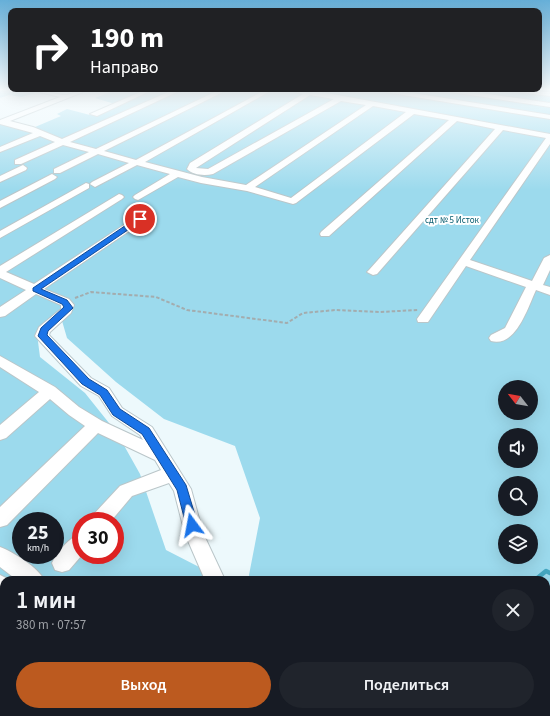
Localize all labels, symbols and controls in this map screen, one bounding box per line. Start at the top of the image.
text: 190 m [90,18,164,58]
icon: right [24,24,76,76]
text: Направо [90,55,158,80]
pin [123,202,157,236]
icon: arrive [129,208,151,230]
park label: сдт № 5 Исток [425,214,480,227]
north arrow [498,380,538,420]
map controls [498,380,538,564]
button: sound [498,428,538,468]
button: search [498,476,538,516]
position arrow [171,504,213,546]
speed limit sign: 30 [72,512,124,564]
text: 25 [27,519,49,547]
button: layers [498,524,538,564]
text: km/h [27,541,49,555]
text: 1 мин [16,583,76,618]
button: close [492,589,534,631]
text: 380 m · 07:57 [16,616,86,634]
button: Выход [16,662,271,708]
button: Поделиться [279,662,534,708]

